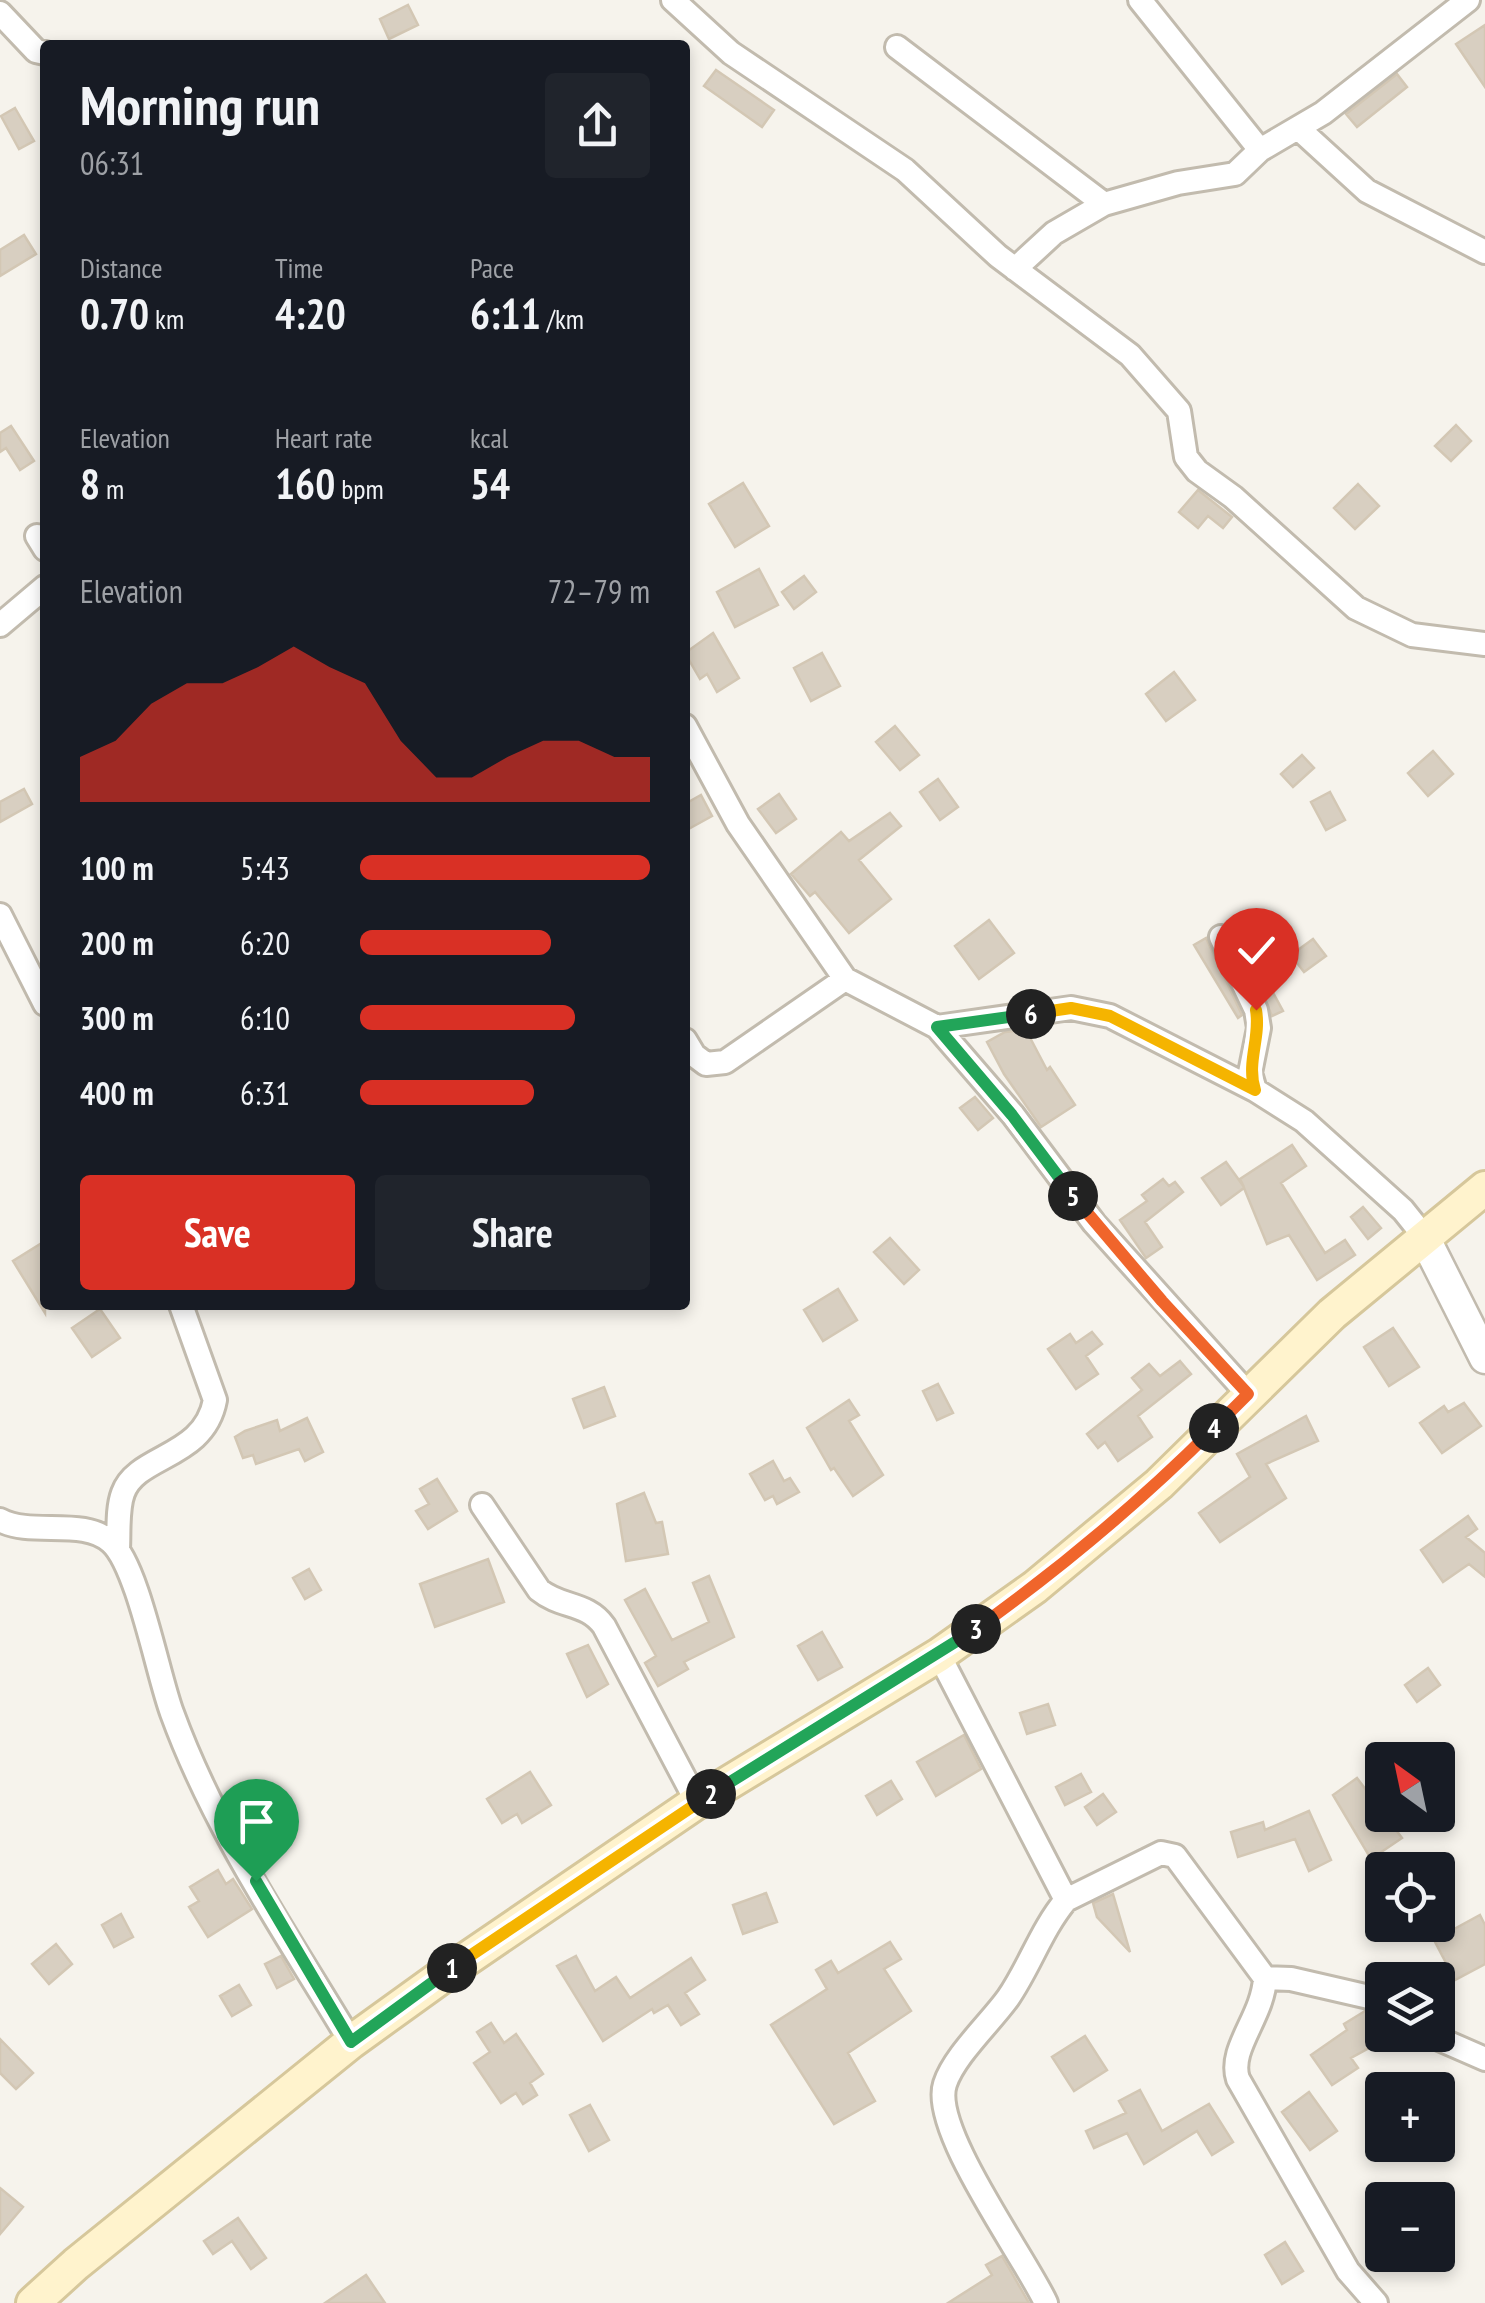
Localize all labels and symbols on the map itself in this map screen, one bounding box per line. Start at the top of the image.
pin [1214,908,1299,1011]
pin: 6 [1006,989,1056,1039]
pin: 5 [1048,1171,1098,1221]
pin: 4 [1189,1403,1239,1453]
pin: 3 [951,1604,1001,1654]
north arrow [1365,1742,1455,1832]
pin: 2 [686,1769,736,1819]
pin [214,1779,299,1882]
pin: 1 [427,1943,477,1993]

